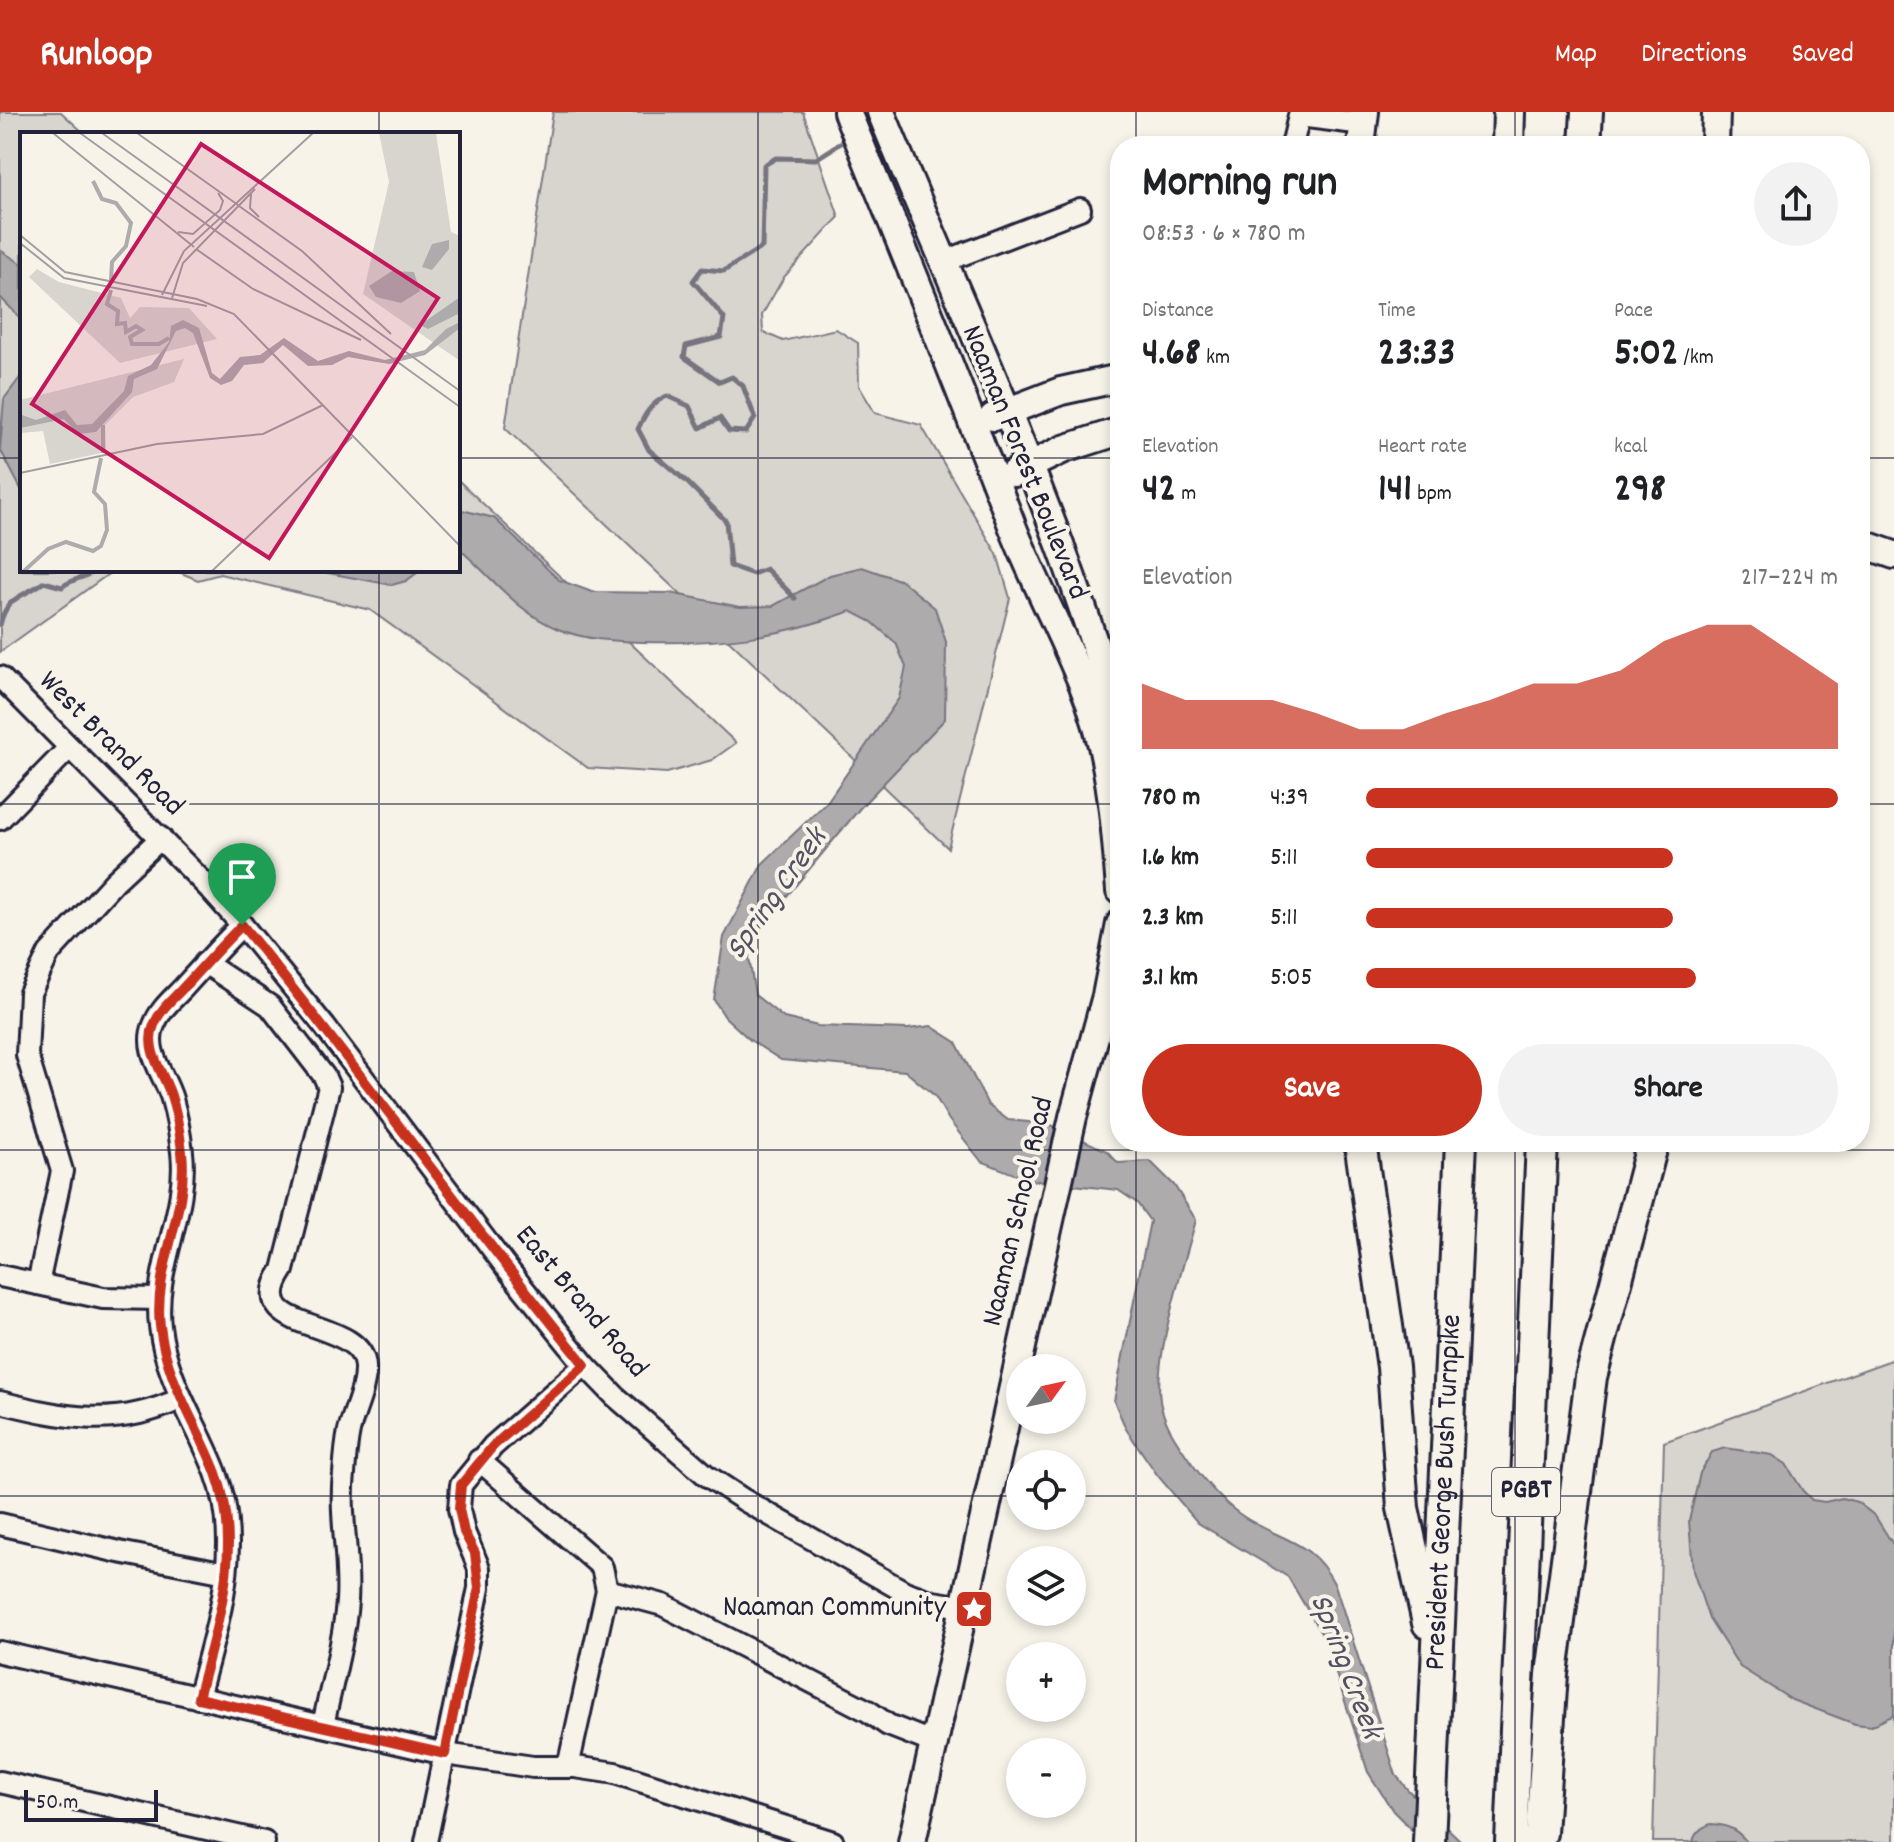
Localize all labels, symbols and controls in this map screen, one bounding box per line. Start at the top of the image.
text: Runloop [40,29,153,84]
text: Map [1555,36,1597,76]
text: Directions [1641,36,1747,76]
text: Saved [1791,36,1854,76]
inset map [20,132,460,572]
text: Morning run [1142,154,1337,217]
button: share [1754,162,1838,246]
text: 08:53 · 6 × 780 m [1142,216,1306,253]
text: Distance [1142,296,1214,327]
text: Time [1378,296,1416,327]
text: Pace [1614,296,1653,327]
street label: Naaman Forest Boulevard [948,319,1098,607]
text: 4.68 [1142,327,1201,384]
text: 23:33 [1378,327,1455,384]
text: 5:02 [1614,327,1678,384]
text: km [1201,343,1230,374]
text: /km [1678,343,1714,374]
text: Elevation [1142,432,1219,463]
text: Heart rate [1378,432,1467,463]
text: kcal [1614,432,1647,463]
text: 42 [1142,463,1176,520]
text: 141 [1378,463,1412,520]
text: 298 [1614,463,1666,520]
text: m [1176,479,1196,510]
text: bpm [1412,479,1452,510]
text: Elevation [1142,560,1232,597]
text: 217–224 m [1741,560,1838,597]
street label: West Brand Road [27,662,193,828]
text: 780 m [1142,780,1200,817]
text: 4:39 [1270,780,1309,817]
water label: Spring Creek [716,817,842,970]
text: 1.6 km [1142,840,1199,877]
text: 5:11 [1270,840,1298,877]
pin [208,843,276,925]
icon: arrive [220,855,264,899]
text: 2.3 km [1142,900,1204,937]
text: 5:11 [1270,900,1298,937]
text: 3.1 km [1142,960,1198,997]
text: 5:05 [1270,960,1313,997]
button: Save [1142,1044,1482,1136]
button: Share [1498,1044,1838,1136]
street label: Naaman School Road [973,1093,1067,1331]
street label: East Brand Road [503,1217,657,1389]
street label: President George Bush Turnpike [1415,1313,1475,1671]
north arrow [1006,1354,1086,1434]
map controls [1006,1354,1086,1818]
button: locate [1006,1450,1086,1530]
road number: PGBT [1492,1468,1560,1516]
button: layers [1006,1546,1086,1626]
place label: Naaman Community [723,1588,947,1631]
place icon: Naaman Community [953,1588,995,1630]
water label: Spring Creek [1295,1588,1394,1749]
button: + [1006,1642,1086,1722]
button: − [1006,1738,1086,1818]
scale bar [24,1786,158,1822]
text: 50 m [36,1788,78,1819]

